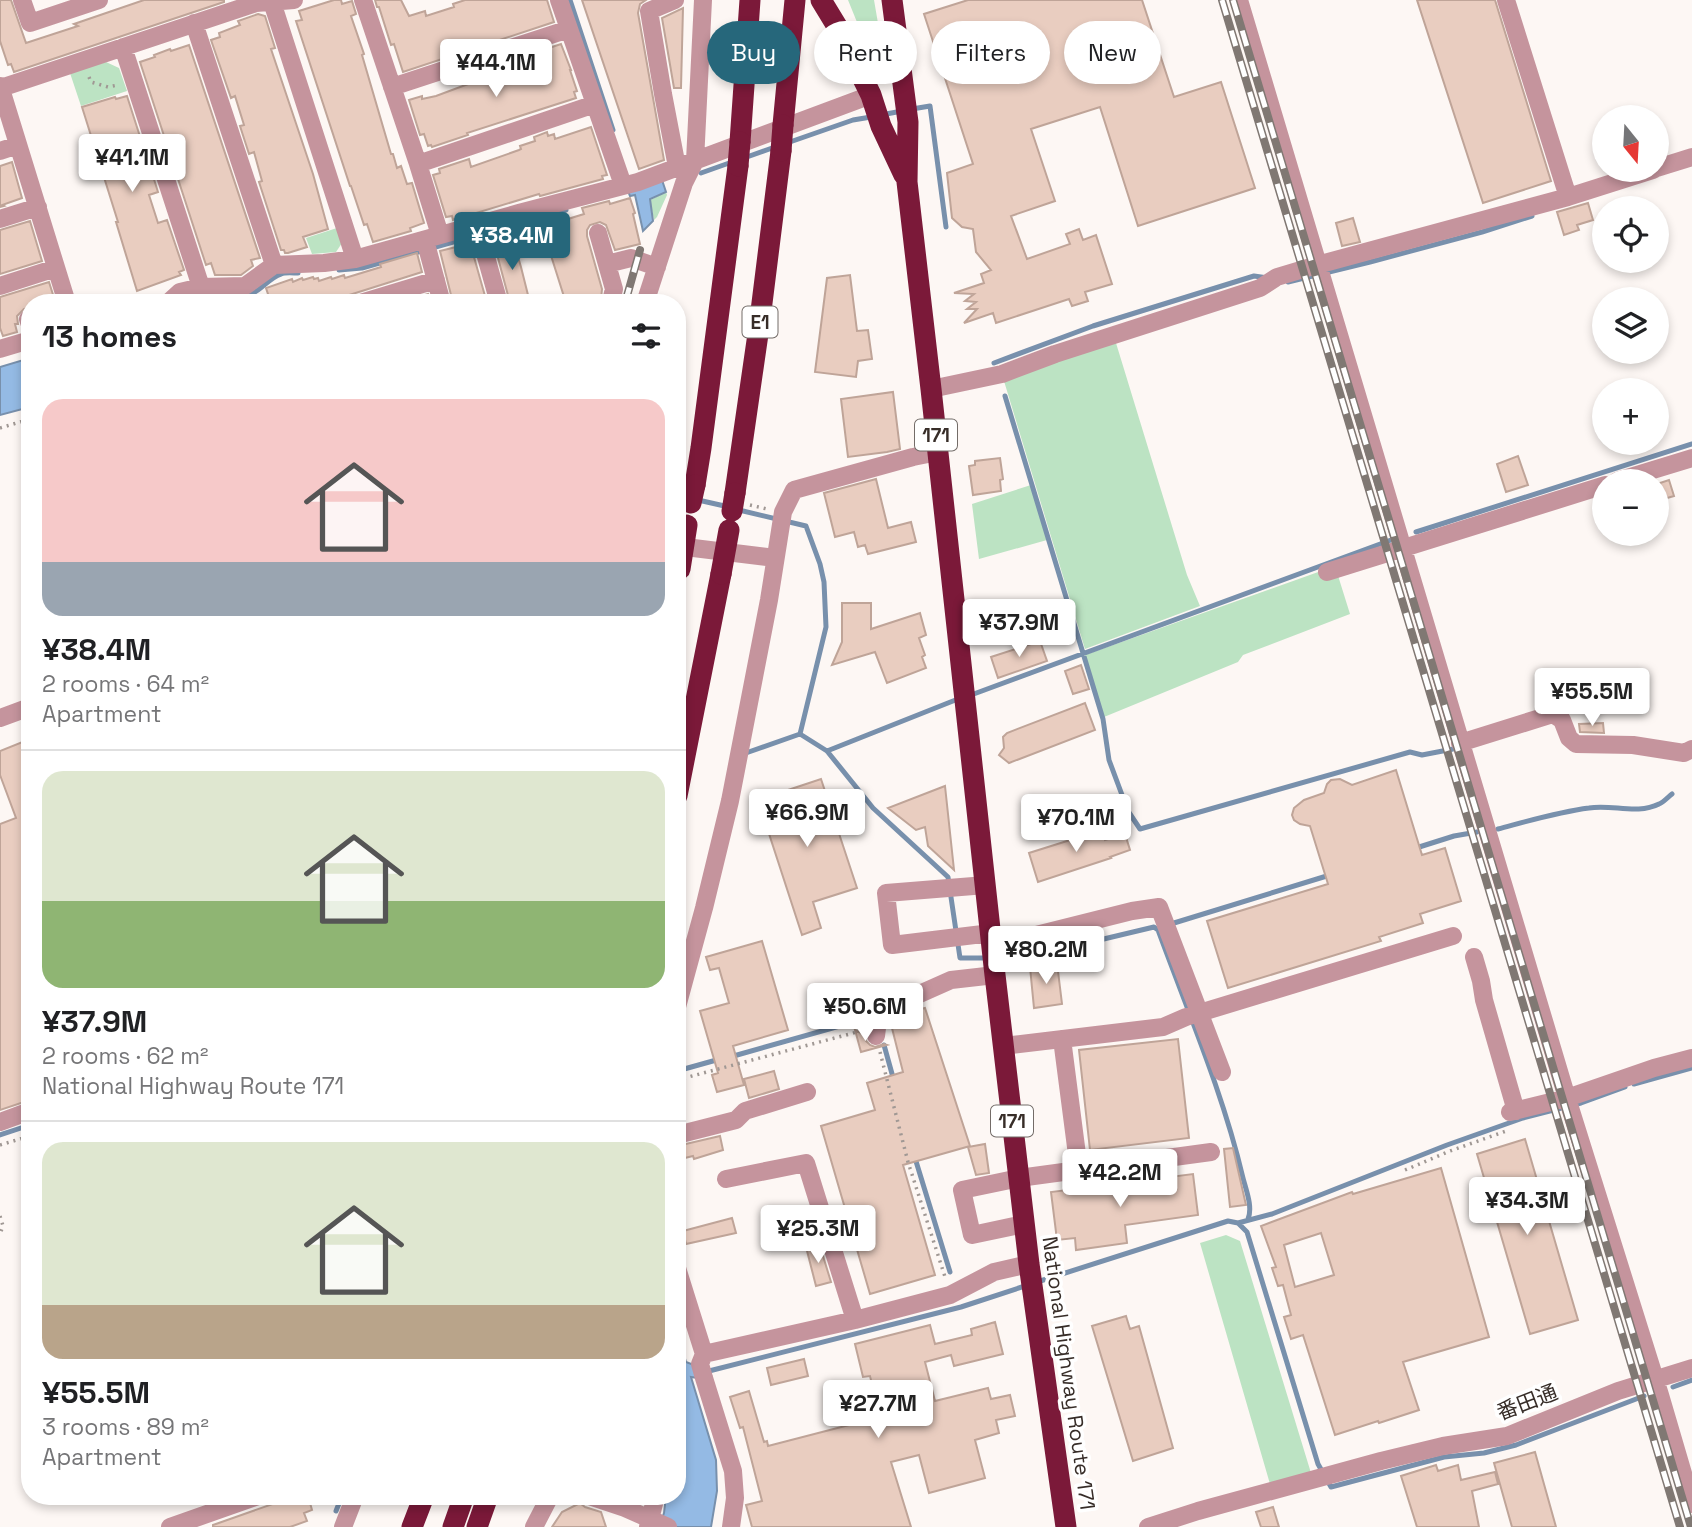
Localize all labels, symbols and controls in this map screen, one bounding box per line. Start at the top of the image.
chip: Buy [707,21,800,84]
chip: Rent [814,21,917,84]
chip: Filters [931,21,1050,84]
chip: New [1064,21,1161,84]
pin: ¥44.1M [439,40,553,99]
text: ¥44.1M [456,47,536,77]
north arrow [1592,105,1670,182]
map controls [1592,105,1669,546]
pin: ¥41.1M [75,134,189,194]
text: ¥41.1M [95,142,169,172]
button: locate [1592,196,1669,273]
pin: ¥38.4M [455,212,569,272]
text: ¥38.4M [470,220,554,250]
button: layers [1592,287,1669,364]
road number: E1 [742,306,778,338]
text: 13 homes [42,317,177,356]
icon: filters [627,317,665,355]
button: + [1592,378,1669,455]
road number: 171 [915,420,957,450]
icon: home [291,444,417,570]
button: − [1592,469,1669,546]
pin: ¥37.9M [962,600,1076,659]
text: ¥37.9M [979,607,1059,637]
text: ¥38.4M [42,630,151,669]
pin: ¥55.5M [1535,668,1649,728]
text: 2 rooms · 64 m² [42,669,209,699]
text: ¥55.5M [1551,676,1633,706]
text: Apartment [42,699,162,729]
pin: ¥66.9M [750,790,864,849]
pin: ¥70.1M [1019,794,1133,854]
text: ¥66.9M [765,797,849,827]
text: ¥70.1M [1037,802,1115,832]
icon: home [291,816,417,942]
pin: ¥80.2M [989,926,1103,986]
text: ¥80.2M [1004,934,1088,964]
pin: ¥50.6M [808,984,922,1043]
text: ¥50.6M [823,991,907,1021]
text: ¥37.9M [42,1002,147,1041]
text: 2 rooms · 62 m² [42,1041,208,1071]
text: National Highway Route 171 [42,1071,344,1101]
road number: 171 [991,1106,1033,1136]
pin: ¥42.2M [1063,1150,1177,1209]
text: ¥42.2M [1078,1157,1162,1187]
pin: ¥34.3M [1470,1178,1584,1237]
text: ¥34.3M [1485,1185,1569,1215]
icon: home [291,1187,417,1313]
pin: ¥25.3M [761,1206,875,1265]
text: ¥25.3M [777,1213,859,1243]
street label: National Highway Route 171 [1036,1235,1102,1511]
text: ¥55.5M [42,1373,150,1412]
street label: 番田通 [1493,1378,1561,1426]
pin: ¥27.7M [821,1380,935,1440]
text: ¥27.7M [839,1388,917,1418]
text: 3 rooms · 89 m² [42,1412,209,1442]
text: Apartment [42,1442,162,1472]

